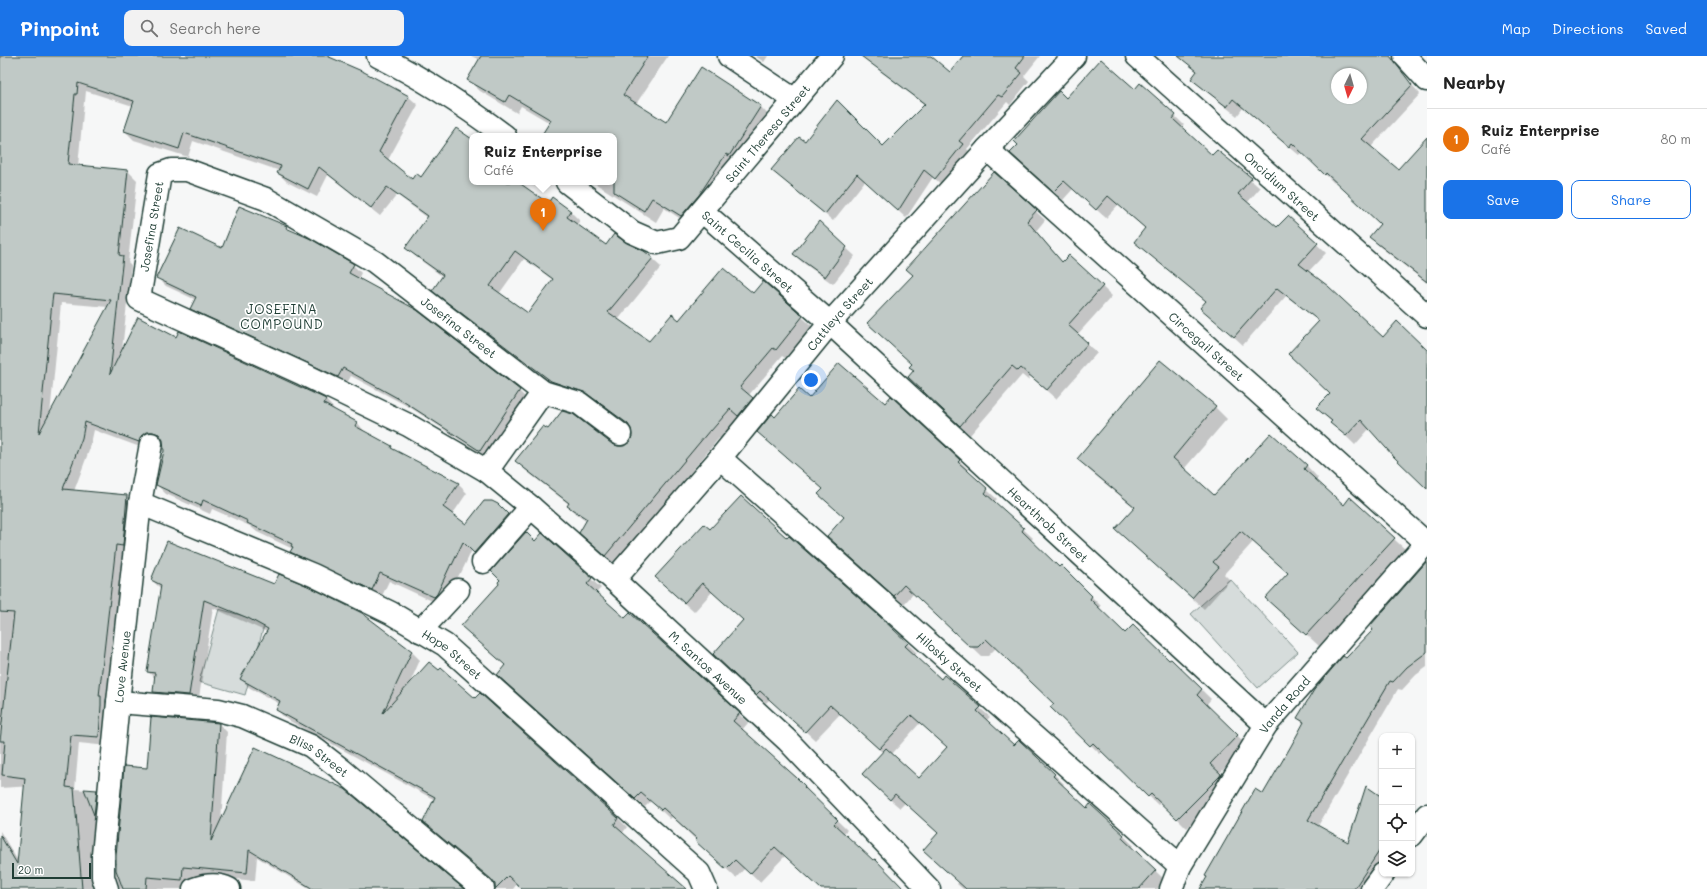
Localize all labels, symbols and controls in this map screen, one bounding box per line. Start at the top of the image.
search box [124,10,404,46]
text: Pinpoint [20,16,100,41]
icon: search [138,17,160,39]
text: Search here [170,18,261,38]
text: Map [1502,19,1530,38]
text: Directions [1552,19,1623,38]
text: Saved [1645,19,1687,38]
north arrow [1331,68,1367,104]
text: Nearby [1443,71,1505,93]
street label: Saint Theresa Street [721,81,813,185]
text: Ruiz Enterprise [1481,120,1599,140]
text: 1 [1453,130,1459,147]
text: 80 m [1661,130,1691,147]
popup [469,133,617,185]
text: Café [1481,140,1511,157]
text: Ruiz Enterprise [484,141,602,161]
street label: Oncidium Street [1241,148,1323,224]
text: Café [484,161,514,178]
street label: Josefina Street [136,180,167,273]
button: Save [1443,180,1563,219]
button: Share [1571,180,1691,219]
pin: 1 [530,198,556,231]
street label: Saint Cecilia Street [699,207,797,296]
street label: Cattleya Street [803,273,876,354]
street label: Josefina Street [418,293,500,361]
district label: JOSEFINA COMPOUND [240,300,324,332]
street label: Circegail Street [1165,308,1248,384]
your location [801,370,821,390]
street label: Hearthrob Street [1004,483,1092,566]
street label: Hope Street [419,625,486,683]
street label: M. Santos Avenue [666,627,751,708]
street label: Hilosky Street [913,628,986,695]
street label: Love Avenue [110,630,134,704]
street label: Vanda Road [1255,672,1314,736]
street label: Bliss Street [287,730,352,780]
map controls [1379,733,1415,877]
button: + [1379,733,1415,769]
button: − [1379,769,1415,805]
button: locate [1379,805,1415,841]
button: layers [1379,841,1415,877]
scale bar [12,861,91,880]
text: 20 m [18,862,43,877]

